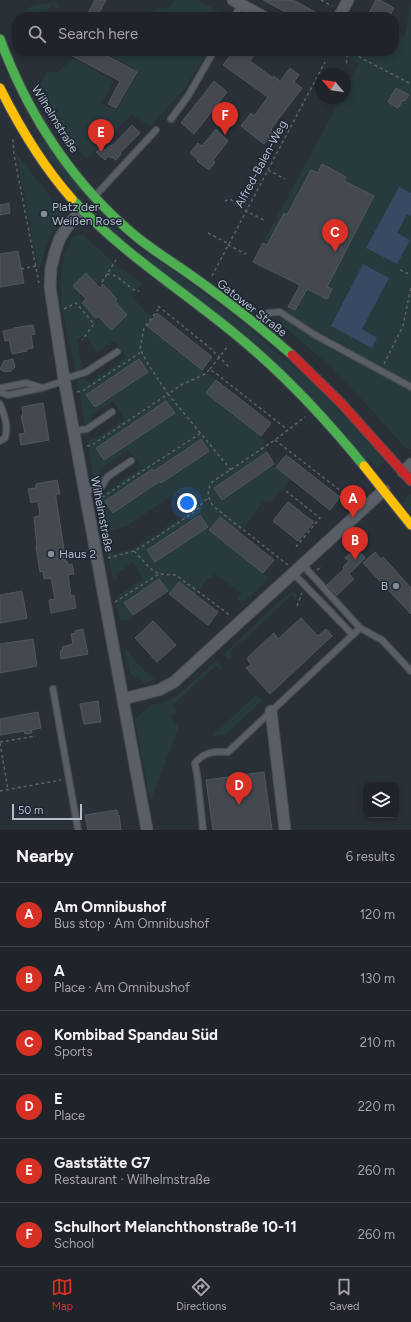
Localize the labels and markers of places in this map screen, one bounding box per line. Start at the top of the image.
pin: F [212,102,238,135]
pin: E [88,119,114,152]
place label: Platz der Weißen Rose [52,200,122,228]
marker: Platz der Weißen Rose [39,209,49,219]
pin: C [322,219,348,252]
pin: A [340,485,366,518]
pin: B [342,527,368,560]
place label: Haus 2 [59,547,96,561]
marker: Haus 2 [46,549,56,559]
place label: B [381,579,388,593]
marker: B [391,581,401,591]
pin: D [226,772,252,805]

